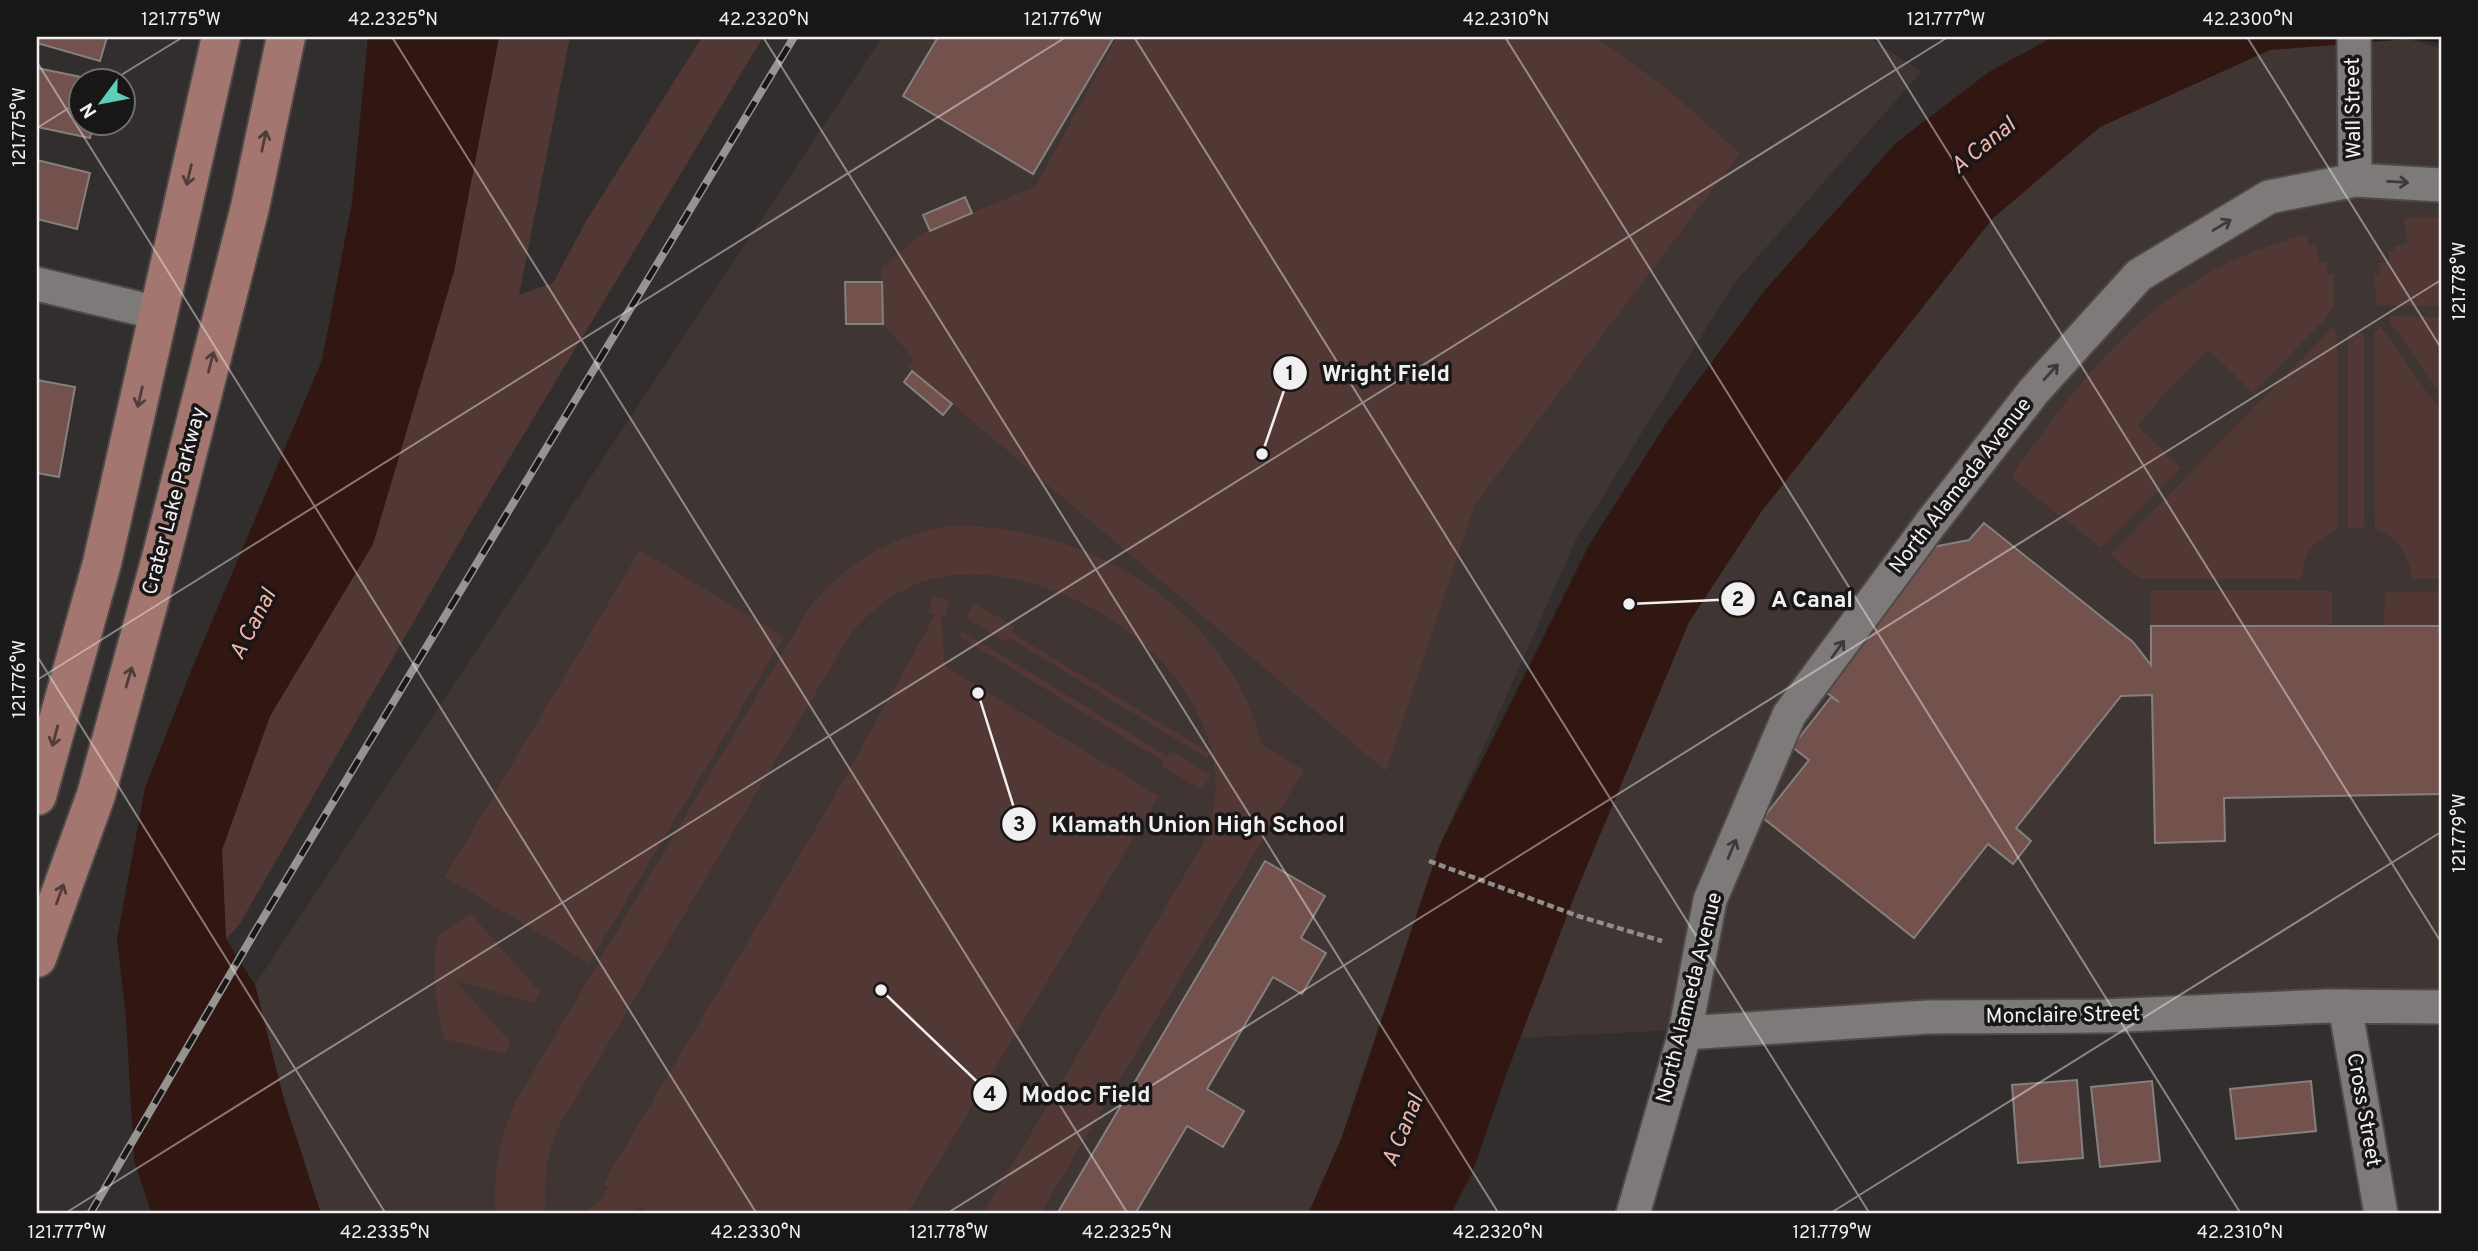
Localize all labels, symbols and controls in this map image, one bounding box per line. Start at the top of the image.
text: 121.775°W [141,9,221,32]
text: 42.2325°N [348,9,438,32]
text: 42.2320°N [719,9,809,32]
text: 121.776°W [1024,9,1102,32]
text: 42.2310°N [1463,9,1549,32]
text: 121.777°W [1907,9,1985,32]
text: 42.2300°N [2203,9,2294,32]
street label: Wall Street [2340,57,2368,159]
north arrow [66,66,136,136]
text: 121.775°W [9,87,32,167]
text: N [75,98,103,122]
water label: A Canal [1945,111,2023,182]
one-way arrow [258,130,272,153]
one-way arrow [182,163,195,186]
one-way arrow [2386,176,2409,189]
one-way arrow [2211,218,2231,232]
text: 121.778°W [2449,242,2472,320]
one-way arrow [205,351,218,374]
callout: Wright Field [1273,351,1464,395]
text: 1 [1286,361,1294,388]
text: Wright Field [1322,361,1450,390]
one-way arrow [2043,363,2059,381]
one-way arrow [132,385,146,408]
street label: North Alameda Avenue [1884,392,2038,580]
street label: Crater Lake Parkway [137,404,213,598]
callout: A Canal [1721,577,1867,621]
water label: A Canal [224,584,285,665]
text: 2 [1732,587,1744,614]
text: A Canal [1771,587,1853,616]
text: 121.776°W [9,640,32,718]
one-way arrow [1830,640,1845,659]
one-way arrow [123,666,136,688]
one-way arrow [48,725,61,747]
text: 121.779°W [2449,793,2472,873]
callout: Klamath Union High School [1002,802,1359,846]
text: 3 [1013,812,1025,839]
text: Klamath Union High School [1051,812,1345,841]
one-way arrow [1726,839,1739,860]
one-way arrow [55,883,67,905]
street label: North Alameda Avenue [1651,890,1729,1106]
street label: Monclaire Street [1985,1001,2141,1031]
street label: Cross Street [2340,1051,2386,1169]
callout: Modoc Field [973,1072,1164,1116]
text: 4 [983,1082,997,1109]
text: Modoc Field [1022,1082,1150,1111]
water label: A Canal [1376,1089,1432,1171]
text: 121.777°W [28,1222,106,1245]
text: 42.2335°N [340,1222,430,1245]
text: 42.2330°N [711,1222,801,1245]
text: 121.778°W [910,1222,988,1245]
text: 42.2325°N [1082,1222,1172,1245]
text: 42.2320°N [1453,1222,1543,1245]
text: 121.779°W [1792,1222,1872,1245]
text: 42.2310°N [2197,1222,2283,1245]

